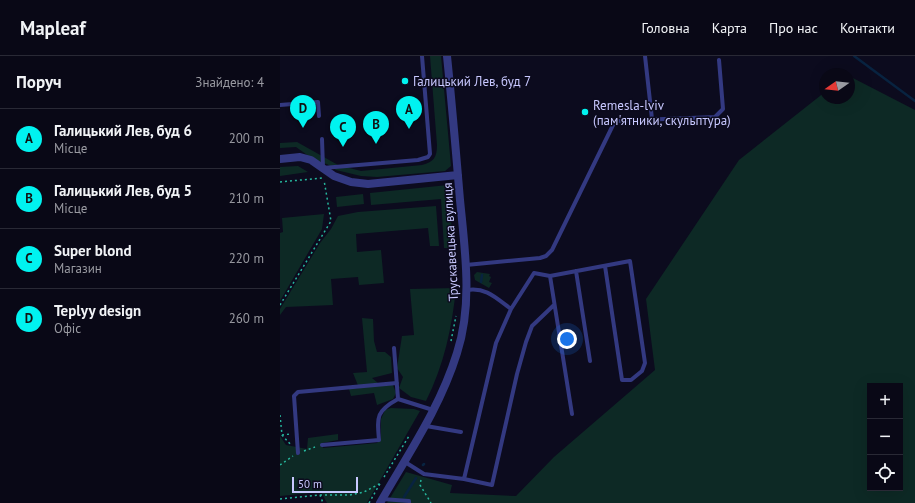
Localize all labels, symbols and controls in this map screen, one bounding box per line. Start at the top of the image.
text: Mapleaf [20,16,86,40]
text: Головна [642,19,690,37]
text: Карта [712,19,747,37]
text: Про нас [769,19,818,37]
text: Контакти [840,19,895,37]
north arrow [819,68,855,104]
text: Поруч [16,71,62,93]
place label: Галицький Лев, буд 7 [413,73,531,90]
text: Знайдено: 4 [195,74,264,91]
marker: Галицький Лев, буд 7 [400,76,410,86]
pin: D [290,95,316,128]
pin: A [396,96,422,129]
place label: Remesla-lviv (пам'ятники, скульптура) [593,97,731,129]
marker: Remesla-lviv (пам'ятники, скульптура) [580,107,590,117]
pin: B [363,111,389,144]
pin: C [330,114,356,147]
text: Галицький Лев, буд 6 [54,121,192,140]
text: A [25,130,33,147]
text: 200 m [229,130,264,147]
text: Місце [54,140,87,157]
text: Галицький Лев, буд 5 [54,181,192,200]
street label: Трускавецька вулиця [439,182,462,302]
text: B [25,190,33,207]
text: 210 m [229,190,264,207]
text: Місце [54,200,87,217]
text: Super blond [54,241,132,260]
text: C [25,250,33,267]
text: 220 m [229,250,264,267]
text: Магазин [54,260,102,277]
text: Teplyy design [54,301,141,320]
text: D [25,310,33,327]
text: 260 m [229,310,264,327]
text: Офіс [54,320,81,337]
your location [557,329,577,349]
map controls [867,383,903,491]
button: + [867,383,903,419]
button: − [867,419,903,455]
button: locate [867,455,903,491]
scale bar [292,475,358,494]
text: 50 m [298,477,322,491]

